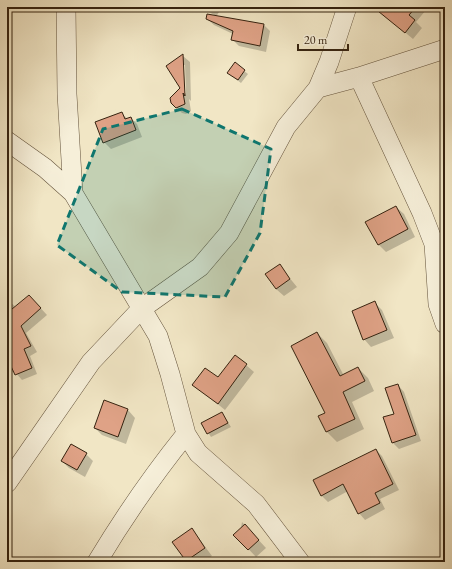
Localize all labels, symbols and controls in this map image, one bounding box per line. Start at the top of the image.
scale bar [298,26,348,52]
text: 20 m [304,32,328,48]

